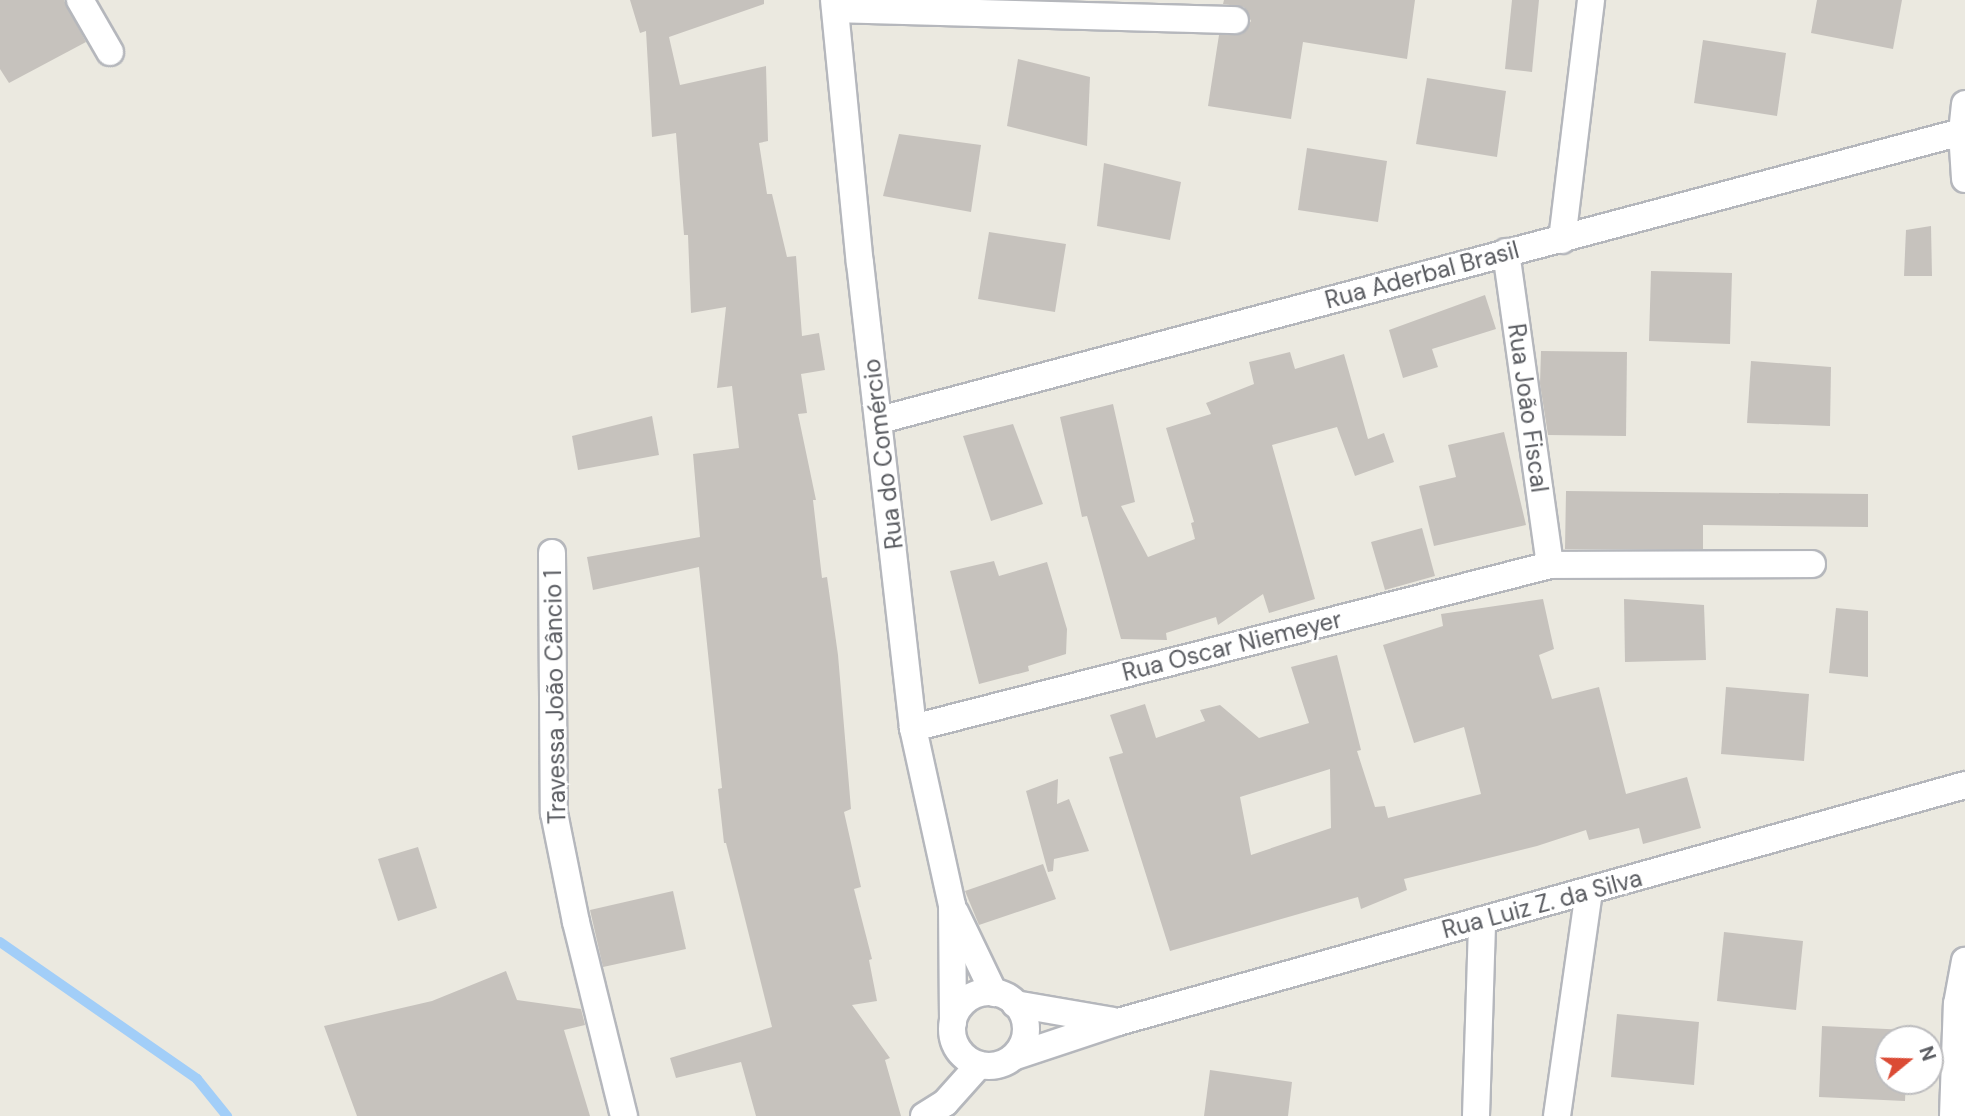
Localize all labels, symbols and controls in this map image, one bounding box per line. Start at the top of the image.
street label: Rua Aderbal Brasil [1322,235,1522,315]
street label: Rua João Fiscal [1502,322,1554,494]
street label: Rua do Comércio [857,357,909,551]
street label: Travessa João Câncio 1 [538,570,572,824]
street label: Rua Oscar Niemeyer [1119,605,1345,687]
street label: Rua Luiz Z. da Silva [1439,863,1645,945]
north arrow [1874,1025,1944,1095]
text: N [1913,1043,1942,1064]

